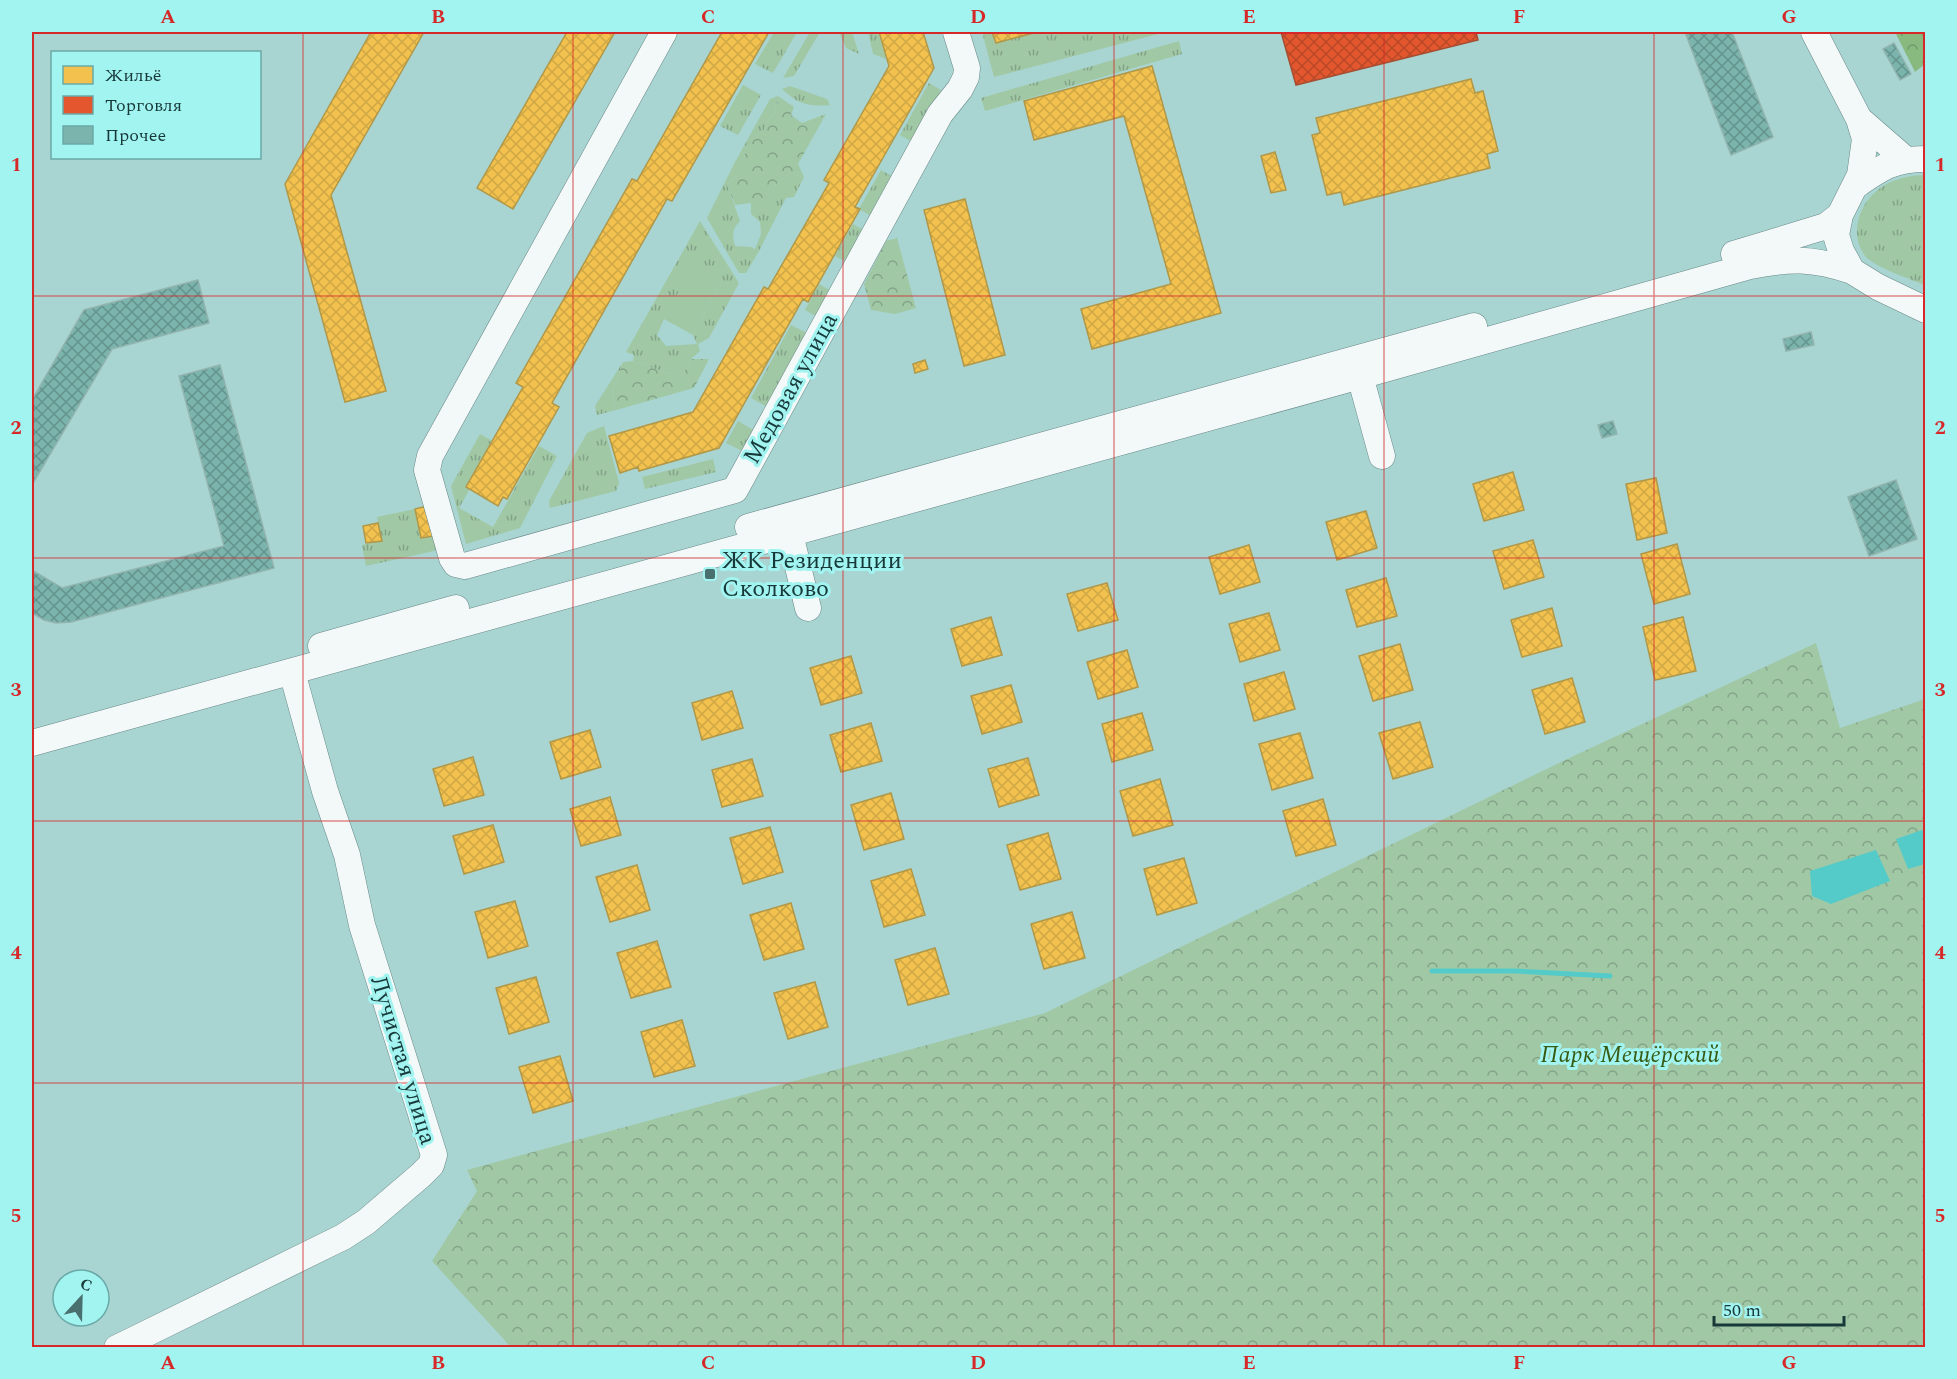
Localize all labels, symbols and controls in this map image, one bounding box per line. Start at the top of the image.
text: A [160,2,176,32]
text: B [431,2,445,32]
text: C [701,2,715,32]
text: D [970,2,986,32]
text: E [1242,2,1256,32]
text: F [1513,2,1525,32]
text: G [1781,2,1797,32]
legend [51,51,261,159]
text: Жильё [105,62,161,89]
text: Торговля [105,92,182,119]
text: Прочее [105,122,166,149]
text: 1 [10,150,22,180]
text: 1 [1934,150,1946,180]
street label: Медовая улица [734,306,848,471]
text: 2 [10,413,22,443]
text: 2 [1934,413,1946,443]
place label: ЖК Резиденции Сколково [722,543,902,607]
marker: ЖК Резиденции Сколково [703,567,717,581]
text: 3 [10,675,22,705]
text: 3 [1934,675,1946,705]
text: 4 [10,938,22,968]
text: 4 [1934,938,1946,968]
street label: Лучистая улица [360,971,446,1149]
park label: Парк Мещёрский [1541,1037,1720,1073]
text: 5 [10,1201,22,1231]
text: 5 [1934,1201,1946,1231]
north arrow [51,1268,111,1328]
text: С [76,1272,96,1298]
scale bar [1714,1289,1844,1327]
text: 50 m [1723,1297,1761,1324]
text: A [160,1348,176,1378]
text: B [431,1348,445,1378]
text: C [701,1348,715,1378]
text: D [970,1348,986,1378]
text: E [1242,1348,1256,1378]
text: F [1513,1348,1525,1378]
text: G [1781,1348,1797,1378]

